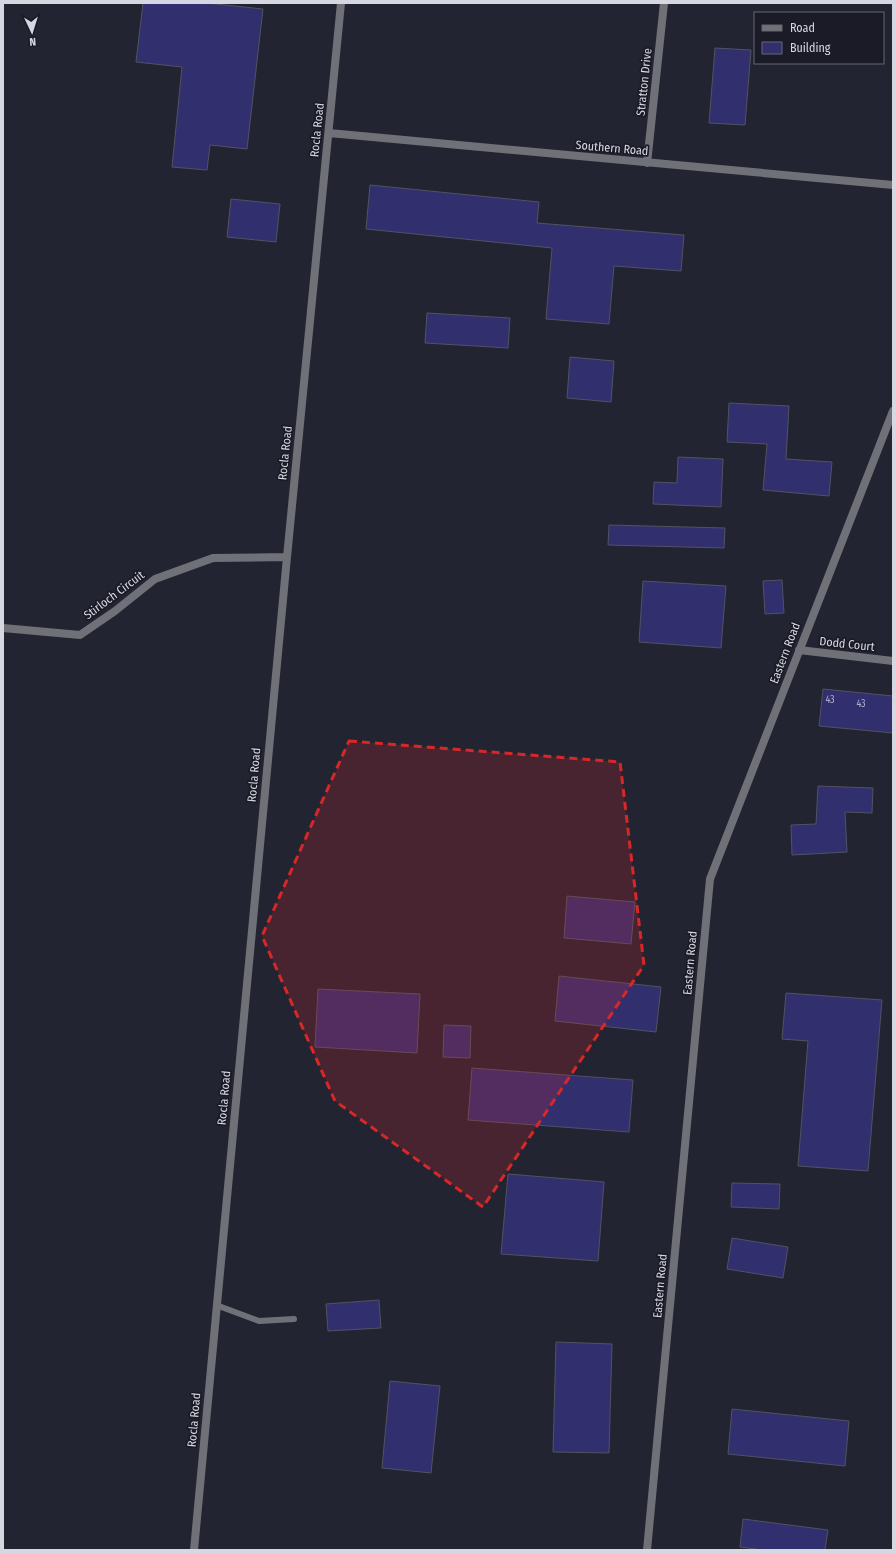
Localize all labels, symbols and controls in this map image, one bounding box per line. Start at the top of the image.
north arrow [12,12,52,52]
legend [754,12,884,64]
text: Road [790,21,815,35]
text: N [29,35,36,48]
text: Building [790,41,831,55]
street label: Stratton Drive [633,47,655,117]
street label: Rocla Road [307,102,327,158]
street label: Southern Road [575,138,649,158]
street label: Rocla Road [275,425,295,481]
street label: Stirloch Circuit [81,568,147,622]
street label: Eastern Road [767,620,803,686]
street label: Dodd Court [819,634,875,654]
house number: 43 [825,694,835,706]
house number: 43 [856,698,866,710]
street label: Rocla Road [245,747,263,803]
street label: Eastern Road [680,930,700,996]
street label: Rocla Road [215,1070,233,1126]
street label: Eastern Road [650,1253,670,1319]
street label: Rocla Road [185,1392,203,1448]

